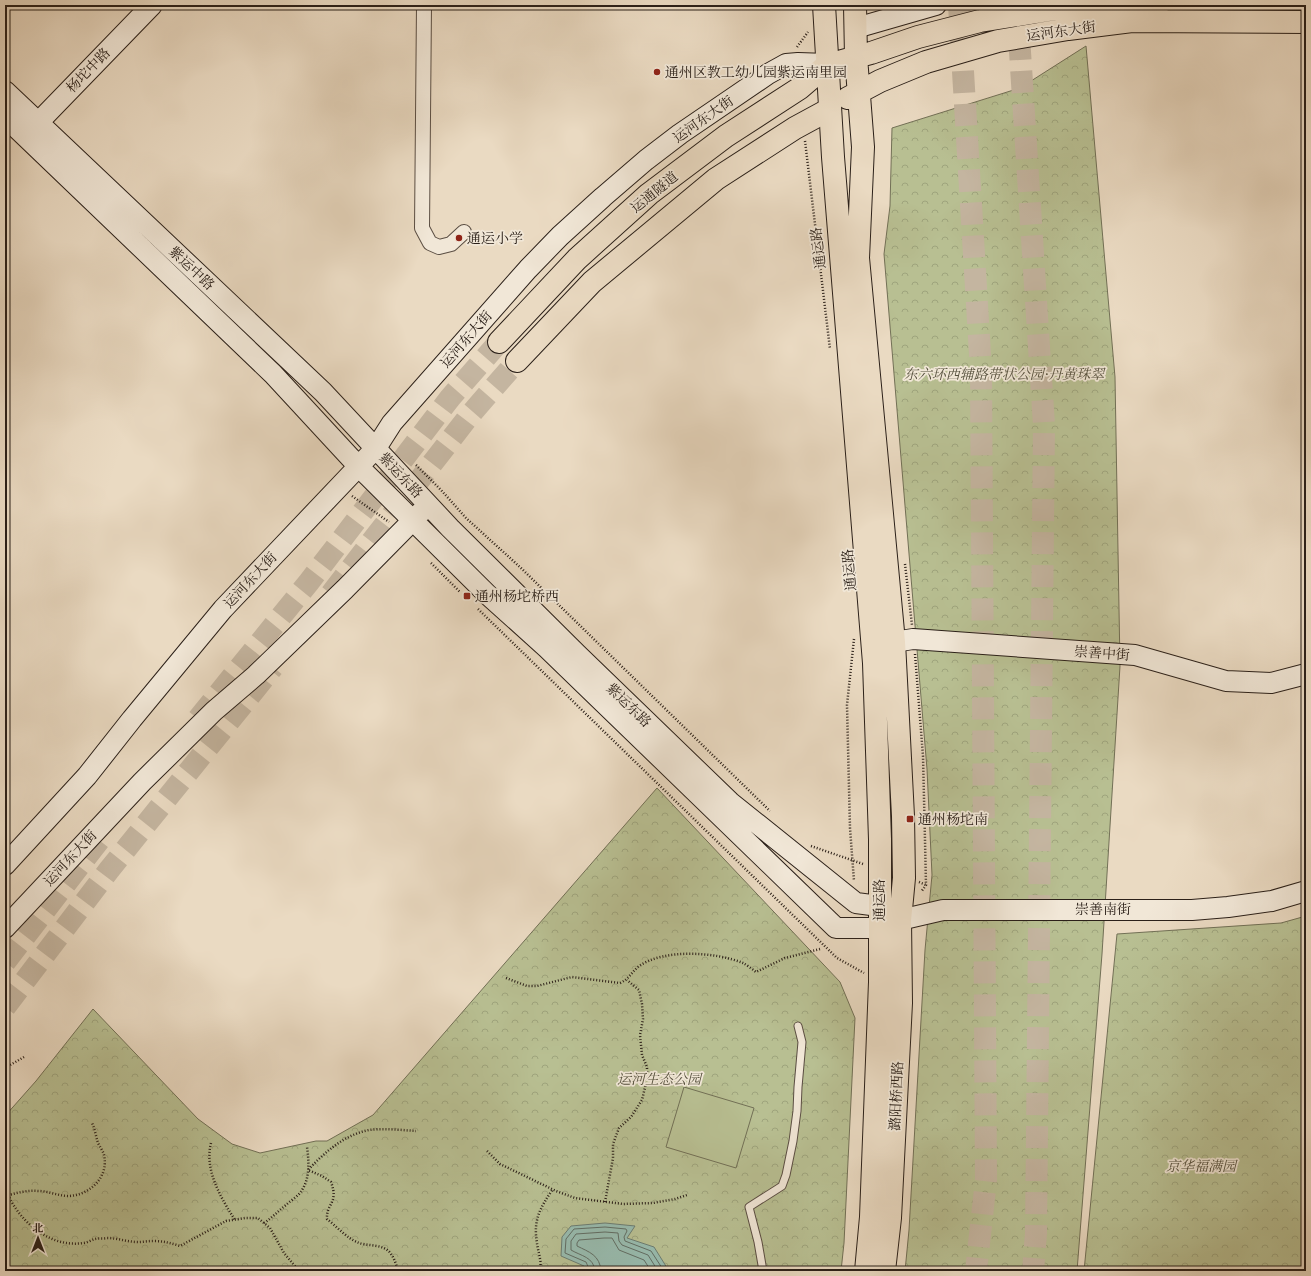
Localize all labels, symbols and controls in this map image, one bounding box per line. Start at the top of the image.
street label: 运河东大街 [1025,17,1097,46]
street label: 杨坨中路 [62,44,115,97]
place label: 通州区教工幼儿园紫运南里园 [665,63,847,82]
marker: 通州区教工幼儿园紫运南里园 [652,67,662,77]
street label: 运河东大街 [669,92,737,147]
street label: 运通隧道 [627,167,682,217]
street label: 通运路 [807,226,830,270]
place label: 通运小学 [467,229,523,248]
marker: 通运小学 [454,233,464,243]
street label: 紫运中路 [165,242,219,294]
street label: 运河东大街 [436,307,497,372]
park label: 东六环西辅路带状公园·丹黄珠翠 [904,365,1106,384]
street label: 紫运东路 [375,448,427,502]
street label: 运河东大街 [220,548,281,612]
street label: 通运路 [838,548,861,592]
place label: 通州杨坨桥西 [475,587,559,606]
marker: 通州杨坨桥西 [462,591,472,601]
street label: 崇善中街 [1073,642,1131,665]
street label: 紫运东路 [602,679,655,732]
place label: 通州杨坨南 [918,810,988,829]
marker: 通州杨坨南 [905,814,915,824]
street label: 运河东大街 [40,826,101,890]
street label: 通运路 [870,879,889,921]
street label: 崇善南街 [1075,900,1131,919]
street label: 潞阳桥西路 [885,1061,908,1131]
park label: 运河生态公园 [617,1070,703,1089]
park label: 京华福满园 [1166,1157,1238,1176]
north arrow [18,1218,58,1258]
text: 北 [33,1221,44,1236]

